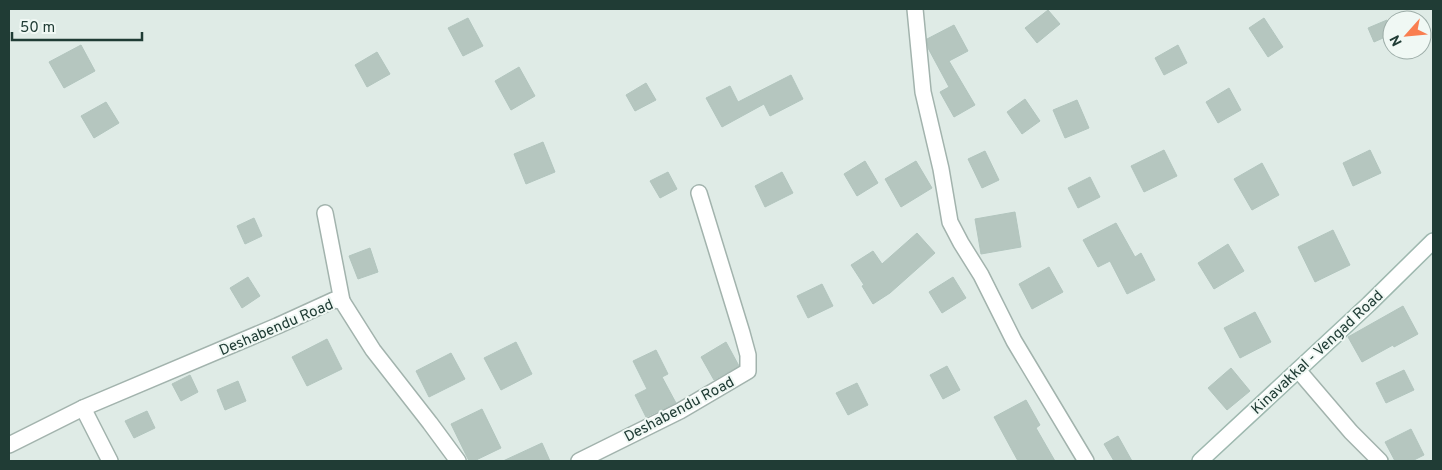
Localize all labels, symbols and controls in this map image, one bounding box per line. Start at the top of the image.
scale bar [12,10,142,42]
north arrow [1382,10,1432,60]
text: 50 m [20,19,55,38]
text: N [1387,32,1407,49]
street label: Kinavakkal - Vengad Road [1248,287,1388,419]
street label: Deshabendu Road [217,296,337,361]
street label: Deshabendu Road [621,373,738,447]

